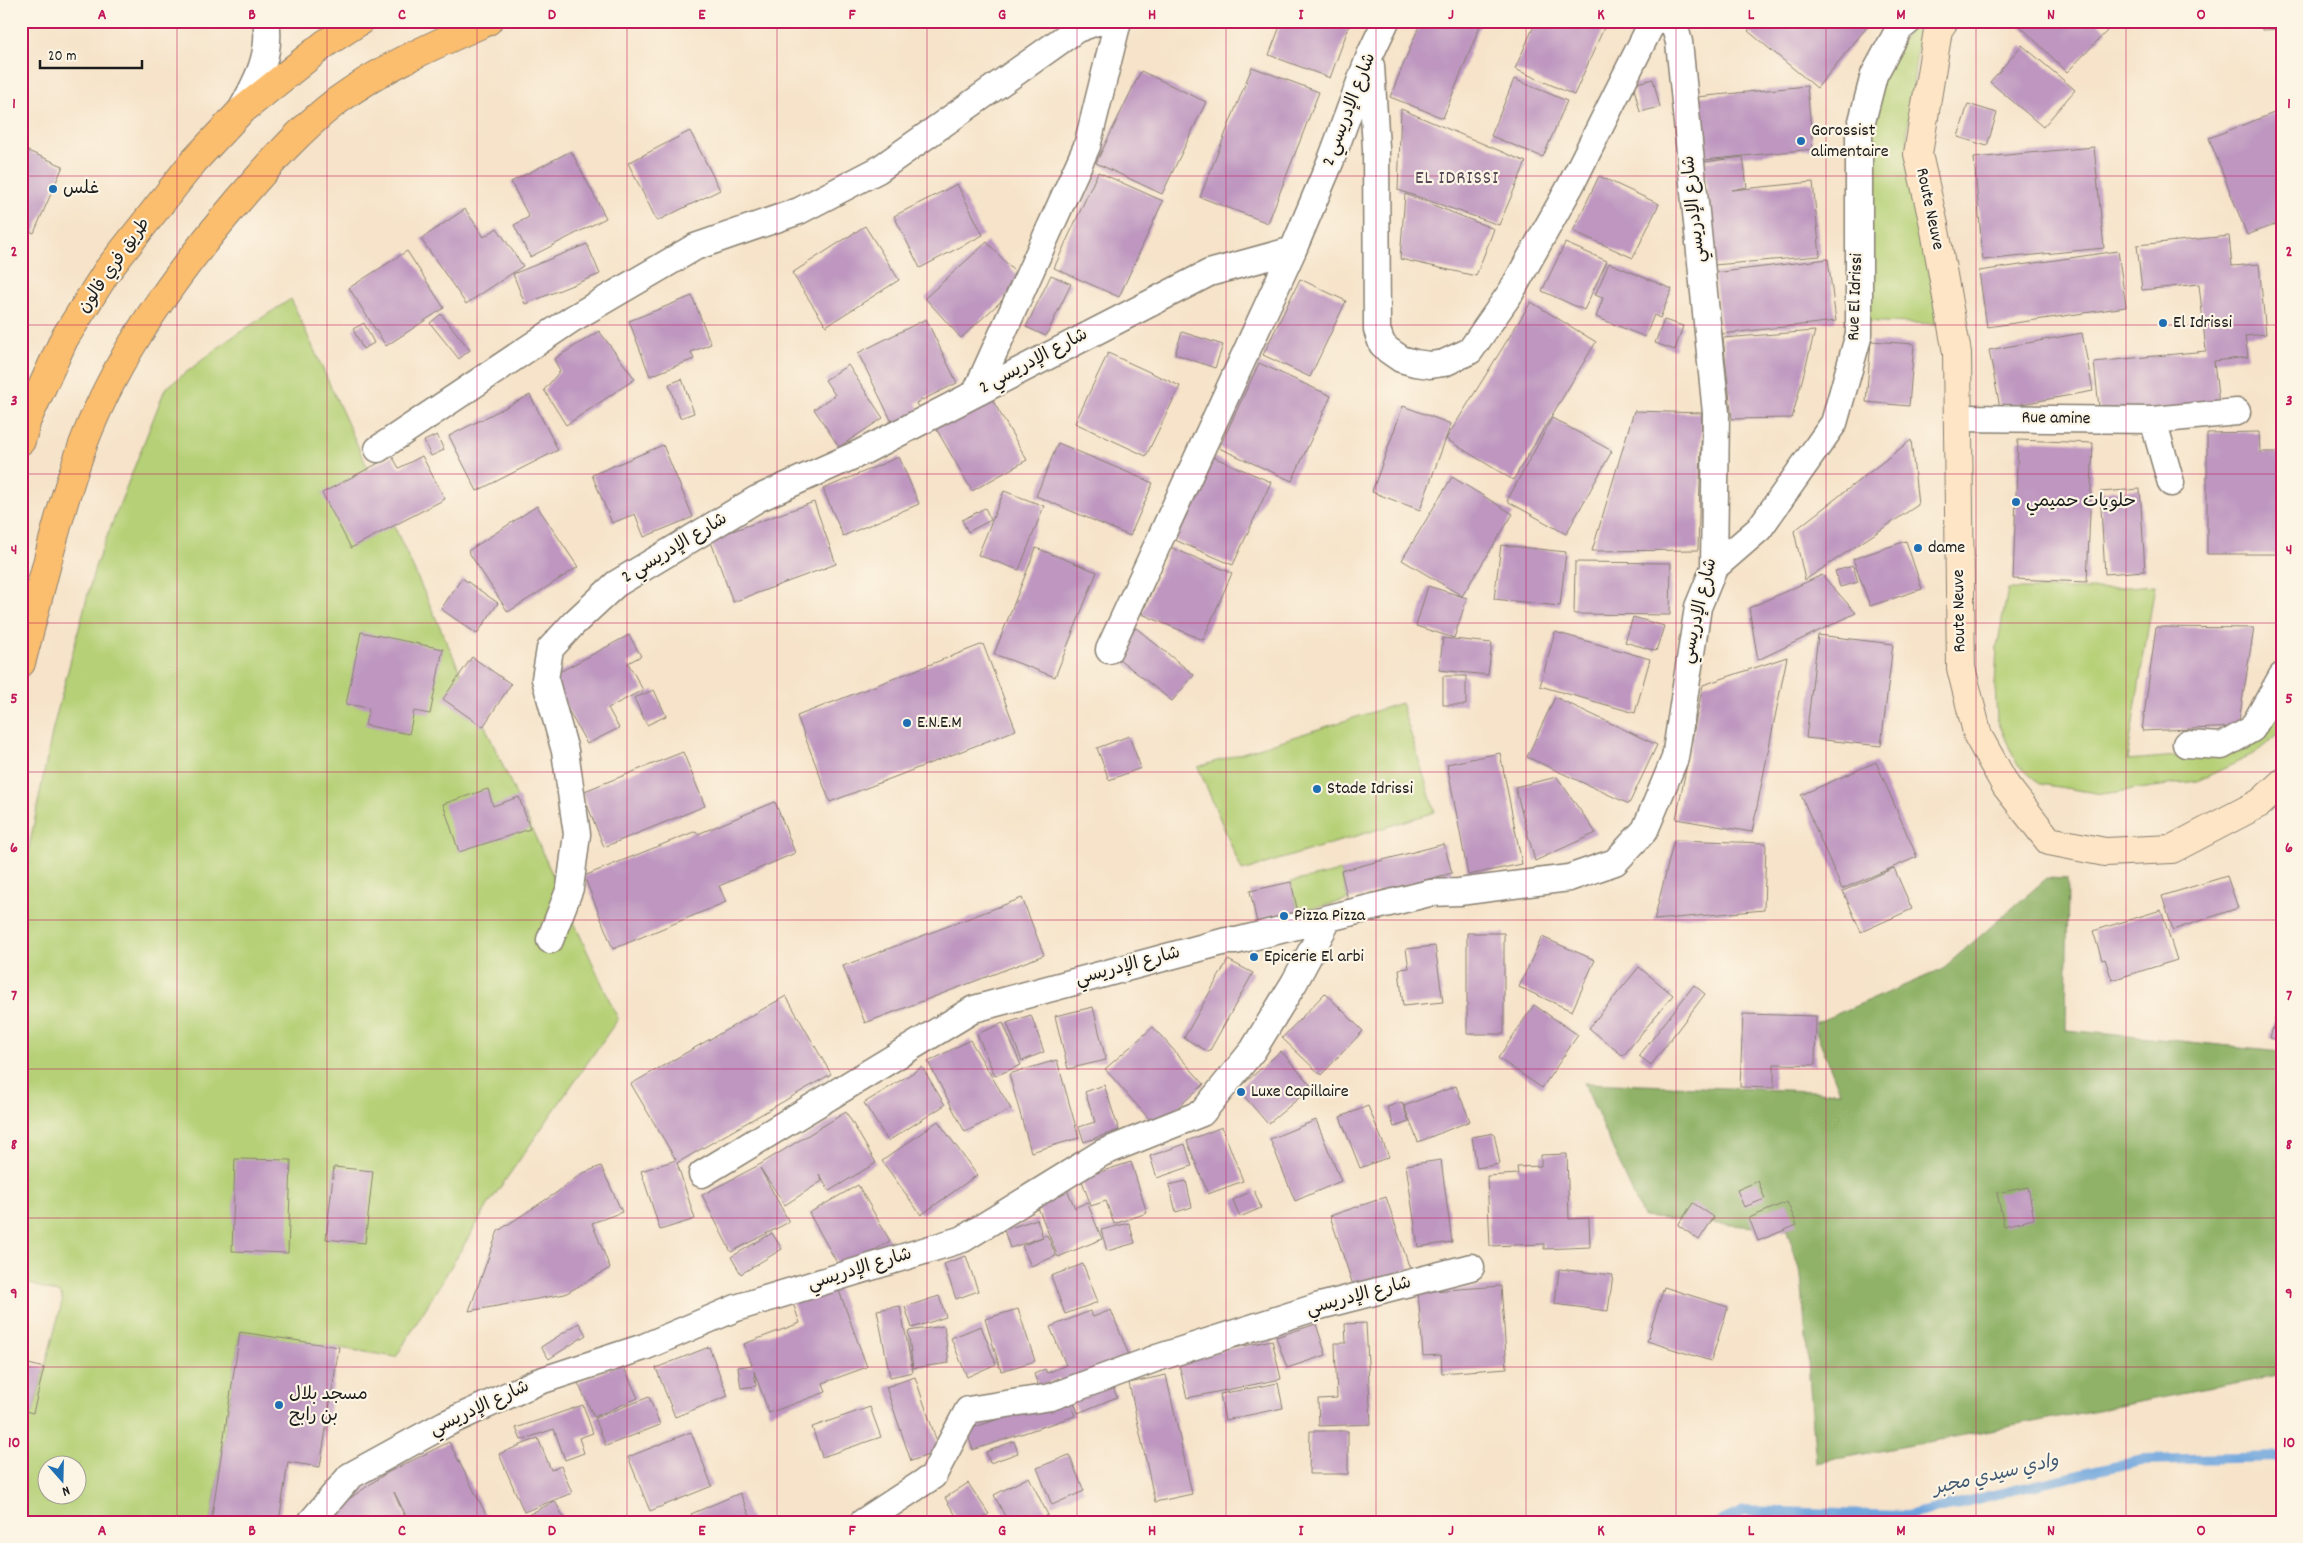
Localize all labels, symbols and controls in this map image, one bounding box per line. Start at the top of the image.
text: A [98,4,107,27]
text: B [248,4,256,27]
text: C [398,4,406,27]
text: D [548,4,557,27]
text: E [698,4,706,27]
text: F [848,4,856,27]
text: G [998,4,1006,27]
text: H [1148,4,1156,27]
text: I [1299,4,1305,27]
text: J [1448,4,1454,27]
text: K [1597,4,1605,27]
text: L [1748,4,1755,27]
text: M [1896,4,1906,27]
text: N [2047,4,2055,27]
text: O [2196,4,2206,27]
scale bar [40,38,142,70]
text: 20 m [48,46,76,68]
street label: شارع الإدريسي 2 [1317,50,1384,171]
text: 1 [12,93,16,116]
text: 1 [2287,93,2291,116]
place label: Gorossist alimentaire [1811,119,1889,165]
marker: Gorossist alimentaire [1795,135,1807,147]
street label: شارع الإدريسي [1677,154,1714,264]
district label: EL IDRISSI [1415,166,1499,193]
street label: Route Neuve [1908,166,1950,252]
place label: غلس [63,177,99,202]
marker: غلس [47,183,59,195]
street label: طريق فري فالون [73,213,157,319]
text: 2 [11,241,18,264]
text: 2 [2286,241,2293,264]
street label: Rue El Idrissi [1842,253,1870,341]
place label: El Idrissi [2173,311,2232,336]
marker: El Idrissi [2157,317,2169,329]
street label: شارع الإدريسي 2 [975,323,1093,402]
text: 3 [10,390,18,413]
text: 3 [2285,390,2293,413]
street label: Rue amine [2021,406,2091,432]
place label: حلويات حميمي [2026,490,2136,516]
marker: حلويات حميمي [2010,496,2022,508]
street label: شارع الإدريسي 2 [617,507,733,591]
place label: dame [1928,536,1965,561]
text: 4 [11,539,17,562]
text: 4 [2286,539,2292,562]
marker: dame [1912,542,1924,554]
street label: شارع الإدريسي [1676,556,1725,666]
street label: Route Neuve [1947,569,1973,653]
text: 5 [10,688,18,711]
text: 5 [2285,688,2293,711]
place label: E.N.E.M [917,711,962,736]
marker: E.N.E.M [901,717,913,729]
place label: Stade Idrissi [1327,777,1413,802]
marker: Stade Idrissi [1311,783,1323,795]
text: 6 [10,837,18,860]
text: 6 [2285,837,2293,860]
place label: Pizza Pizza [1294,904,1366,929]
marker: Pizza Pizza [1278,910,1290,922]
street label: شارع الإدريسي [1073,941,1183,994]
place label: Epicerie El arbi [1264,945,1364,970]
marker: Epicerie El arbi [1248,951,1260,963]
text: 7 [11,985,17,1008]
text: 7 [2286,985,2292,1008]
place label: Luxe Capillaire [1251,1080,1349,1105]
marker: Luxe Capillaire [1235,1086,1247,1098]
text: 8 [11,1134,18,1157]
text: 8 [2286,1134,2293,1157]
street label: شارع الإدريسي [805,1242,915,1299]
street label: شارع الإدريسي [1304,1271,1414,1324]
text: 9 [10,1283,18,1306]
text: 9 [2285,1283,2293,1306]
street label: شارع الإدريسي [426,1375,534,1444]
place label: مسجد بلال بن رابح [289,1383,368,1429]
marker: مسجد بلال بن رابح [273,1399,285,1411]
text: 10 [8,1432,20,1455]
text: 10 [2283,1432,2295,1455]
water label: وادي سيدي مجبر [1929,1448,2062,1504]
north arrow [38,1456,88,1506]
text: N [59,1480,72,1501]
text: A [98,1520,107,1543]
text: B [248,1520,256,1543]
text: C [398,1520,406,1543]
text: D [548,1520,557,1543]
text: E [698,1520,706,1543]
text: F [848,1520,856,1543]
text: G [998,1520,1006,1543]
text: H [1148,1520,1156,1543]
text: I [1299,1520,1305,1543]
text: J [1448,1520,1454,1543]
text: K [1597,1520,1605,1543]
text: L [1748,1520,1755,1543]
text: M [1896,1520,1906,1543]
text: N [2047,1520,2055,1543]
text: O [2196,1520,2206,1543]

